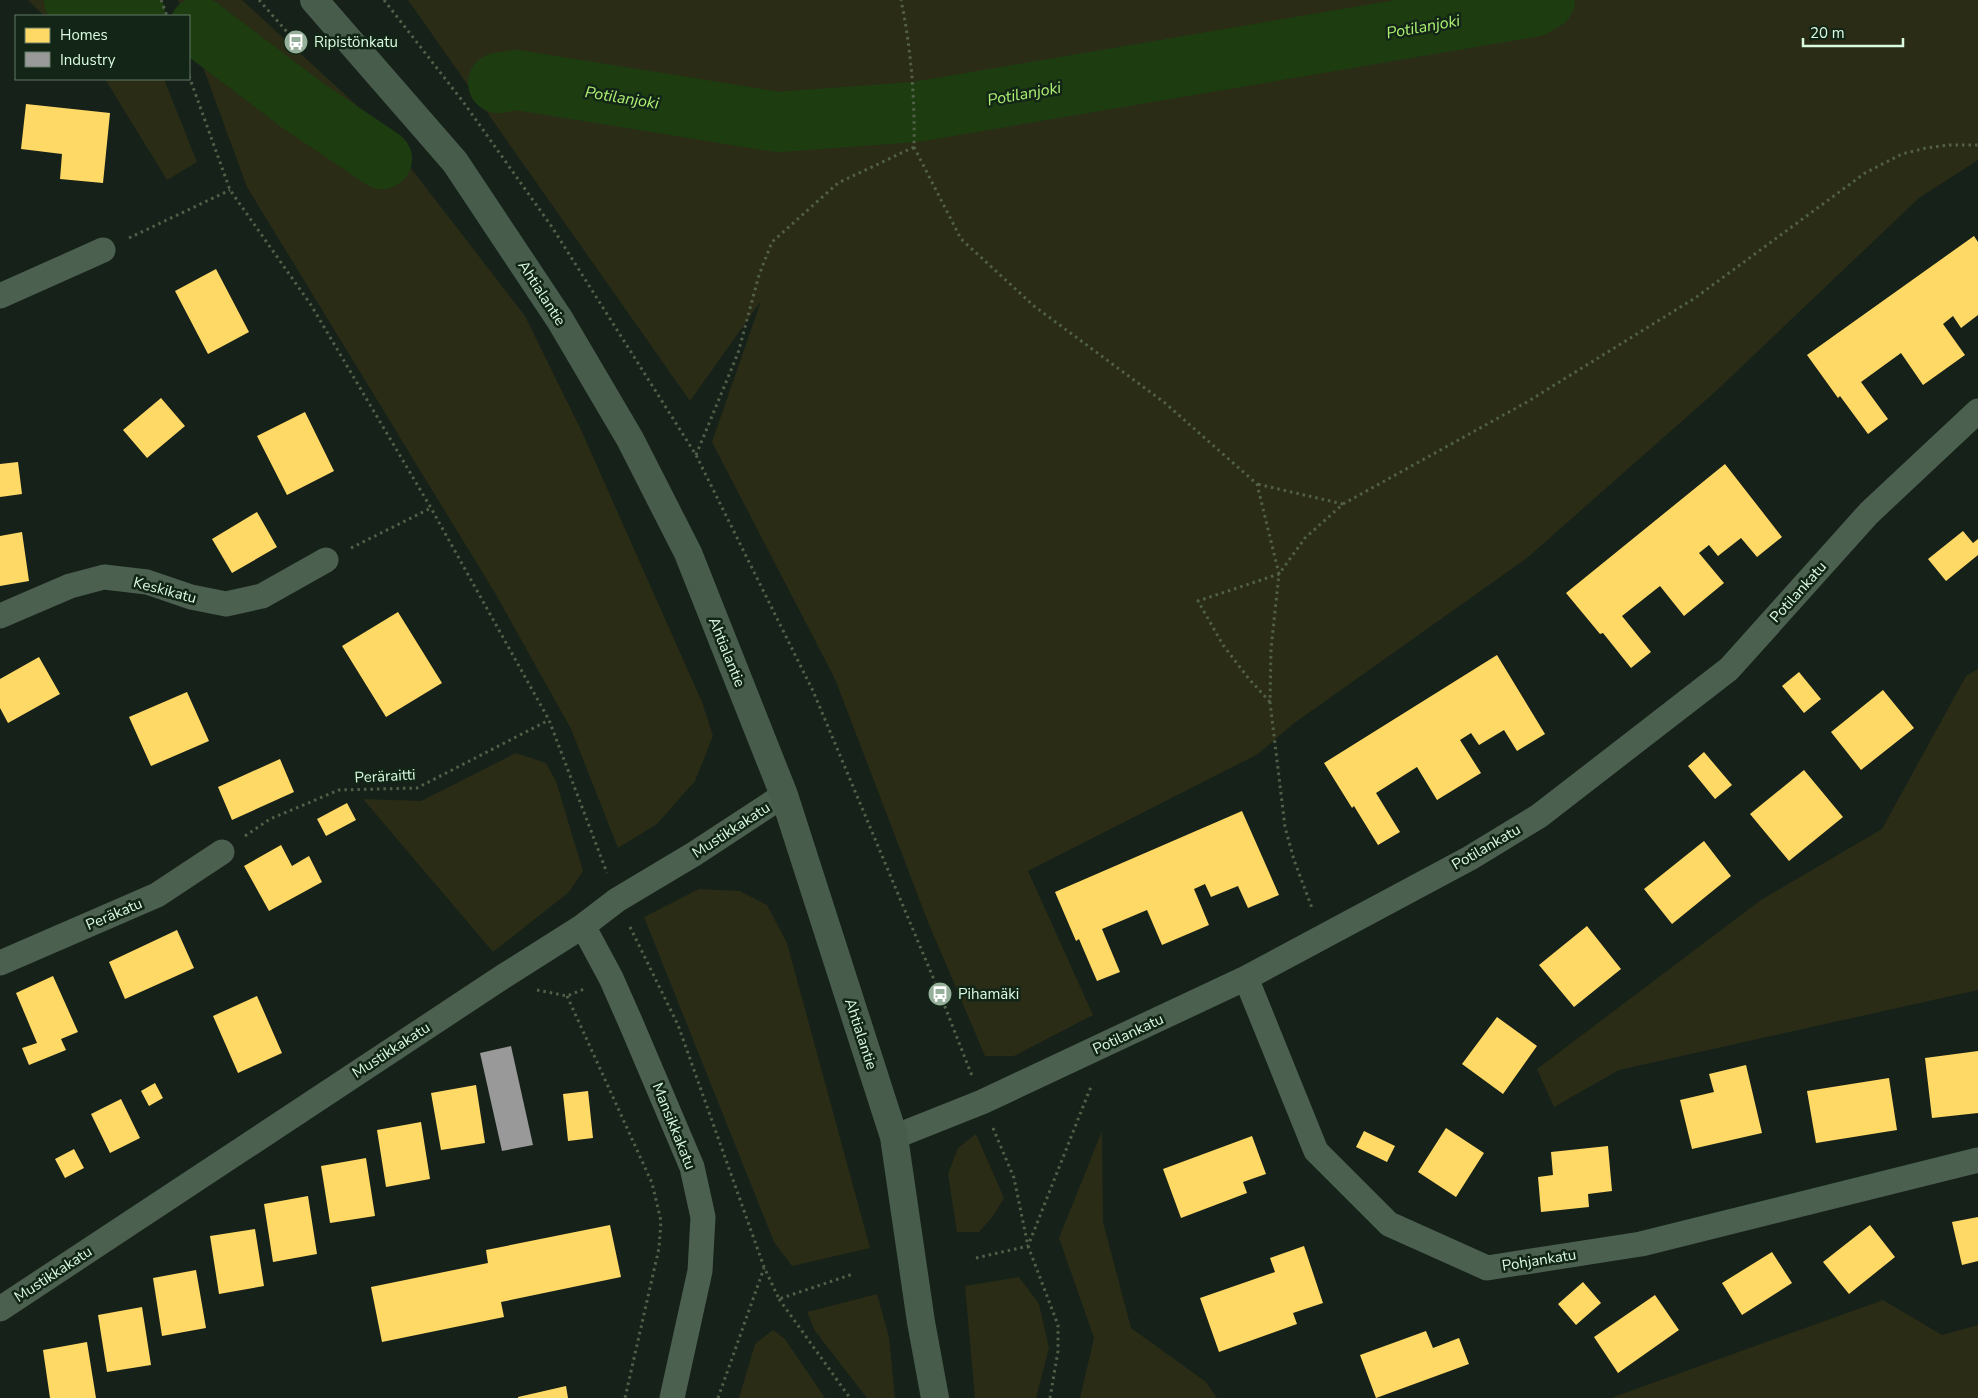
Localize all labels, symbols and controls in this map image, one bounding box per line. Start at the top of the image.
water label: Potilanjoki [1385,10,1462,44]
legend [15,15,190,80]
scale bar [1803,15,1903,47]
text: 20 m [1810,23,1845,43]
text: Homes [60,25,108,45]
bus stop icon: Ripistönkatu [283,29,309,55]
place label: Ripistönkatu [314,32,398,52]
text: Industry [60,50,116,70]
water label: Potilanjoki [986,77,1063,111]
water label: Potilanjoki [583,81,661,115]
street label: Ahtialantie [514,257,570,329]
street label: Potilankatu [1765,557,1831,627]
street label: Keskikatu [131,572,199,608]
street label: Ahtialantie [704,614,750,690]
street label: Peräraitti [354,764,416,788]
street label: Mustikkakatu [688,797,774,863]
street label: Potilankatu [1448,819,1524,875]
street label: Peräkatu [83,893,145,935]
bus stop icon: Pihamäki [927,981,953,1007]
place label: Pihamäki [958,984,1019,1004]
street label: Ahtialantie [840,996,882,1072]
street label: Potilankatu [1089,1009,1167,1059]
street label: Mustikkakatu [348,1017,434,1083]
street label: Mansikkakatu [648,1080,700,1172]
street label: Mustikkakatu [10,1241,96,1307]
street label: Pohjankatu [1500,1244,1578,1276]

